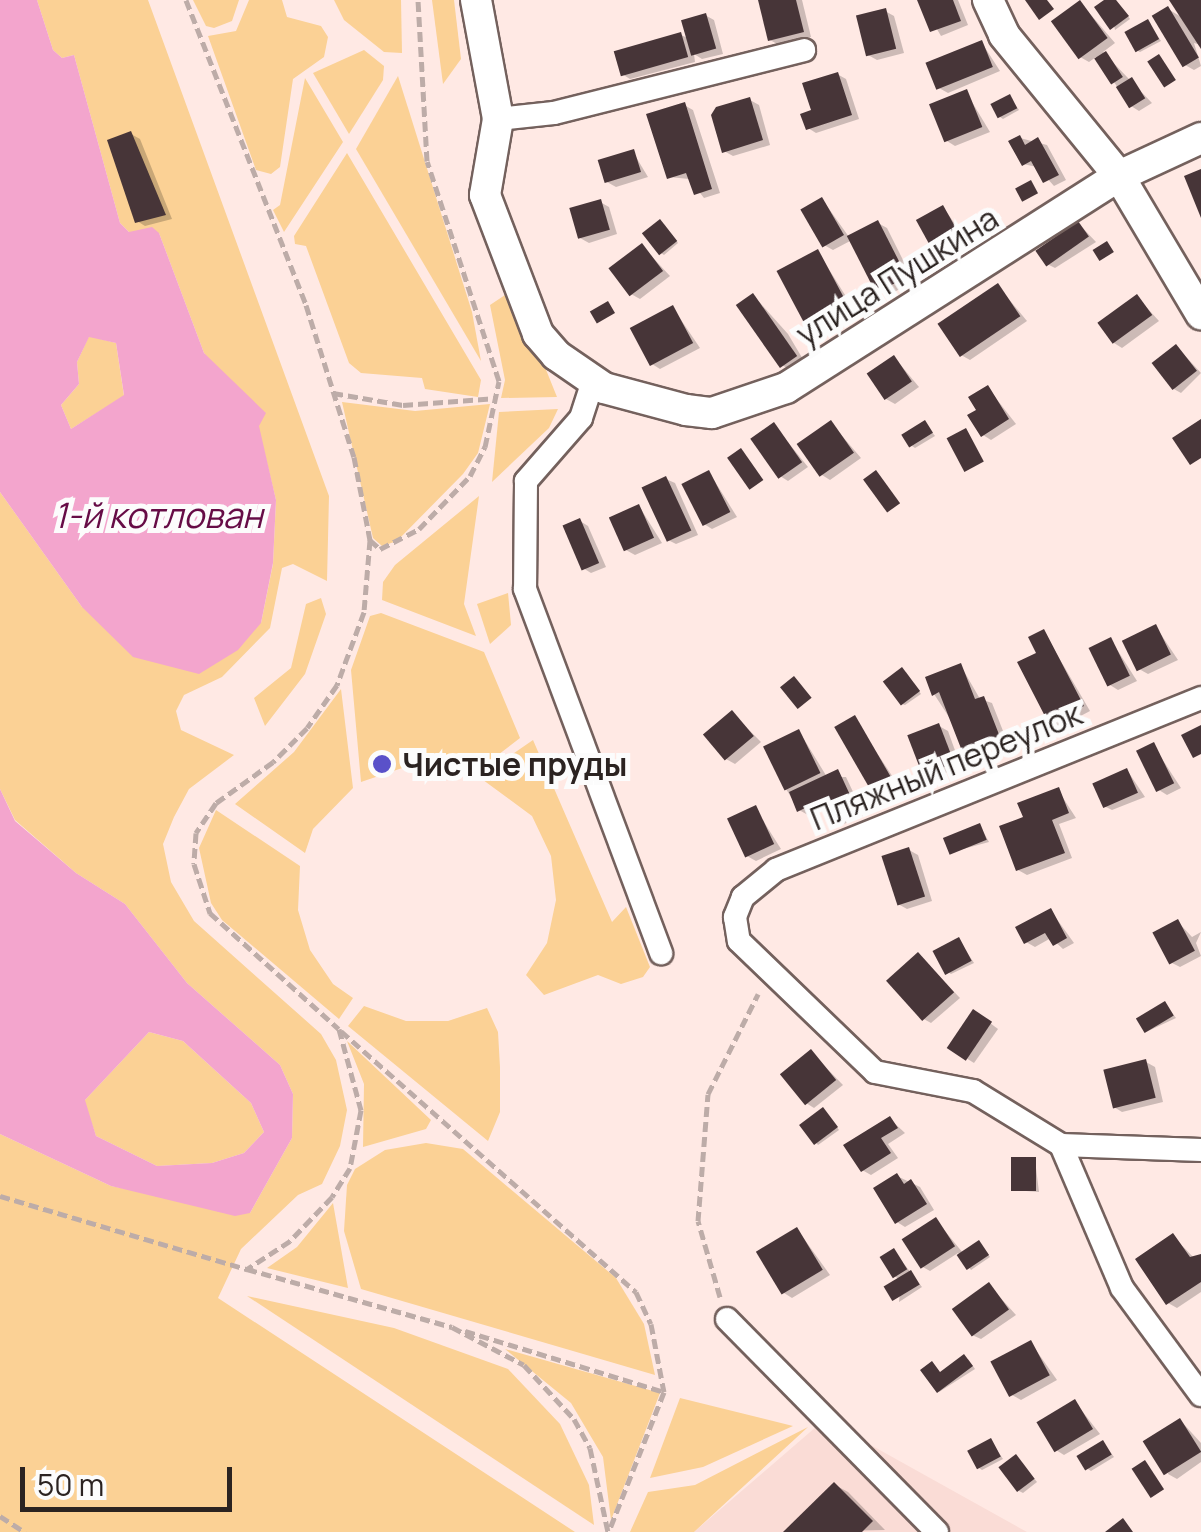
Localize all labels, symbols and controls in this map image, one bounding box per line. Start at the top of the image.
street label: улица Пушкина [789,199,1005,353]
water label: 1-й котлован [53,494,263,536]
street label: Пляжный переулок [805,694,1087,838]
place label: Чистые пруды [402,745,627,783]
marker: Чистые пруды [371,753,393,775]
scale bar [25,1447,238,1509]
text: 50 m [37,1464,104,1505]

